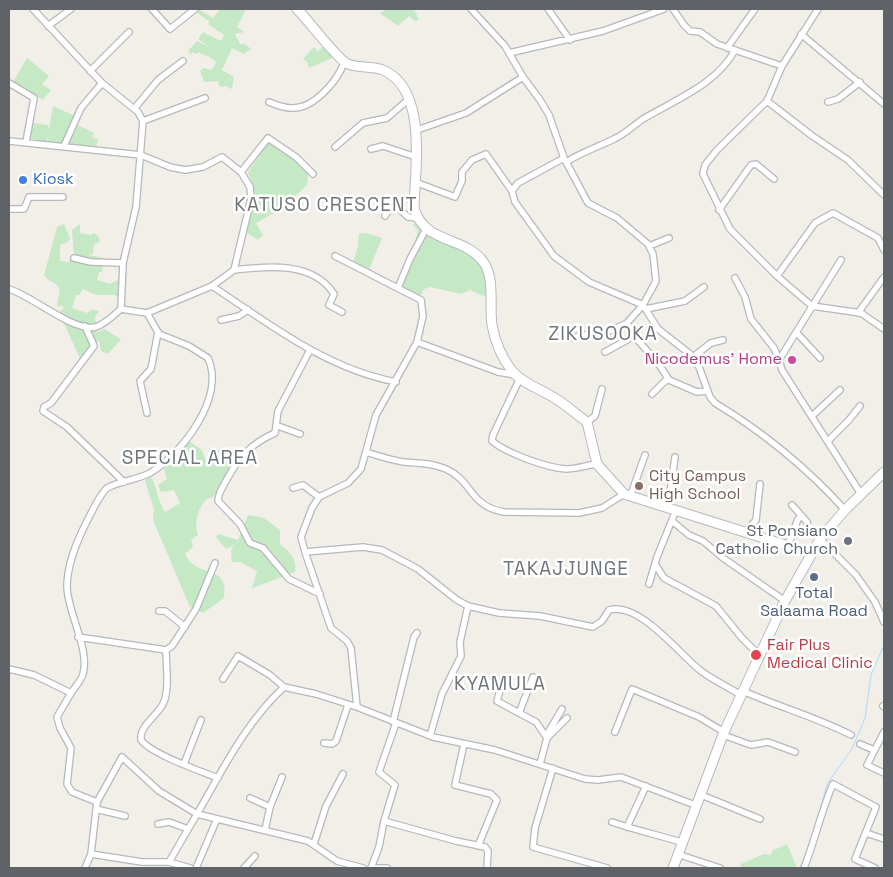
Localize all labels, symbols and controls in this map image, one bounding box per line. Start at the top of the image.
place label: Kiosk [33,170,74,190]
marker: Kiosk [17,174,29,186]
district label: KATUSO CRESCENT [232,195,420,217]
district label: ZIKUSOOKA [547,324,659,346]
place label: Nicodemus’ Home [645,350,782,370]
marker: Nicodemus’ Home [786,354,798,366]
district label: SPECIAL AREA [120,448,260,470]
place label: City Campus High School [649,467,746,505]
marker: City Campus High School [633,480,645,492]
place label: St Ponsiano Catholic Church [716,522,838,560]
marker: St Ponsiano Catholic Church [842,535,854,547]
district label: TAKAJJUNGE [502,559,630,581]
marker: Total Salaama Road [808,571,820,583]
place label: Total Salaama Road [760,584,868,622]
place label: Fair Plus Medical Clinic [767,636,873,674]
marker: Fair Plus Medical Clinic [749,648,763,662]
district label: KYAMULA [453,674,547,696]

